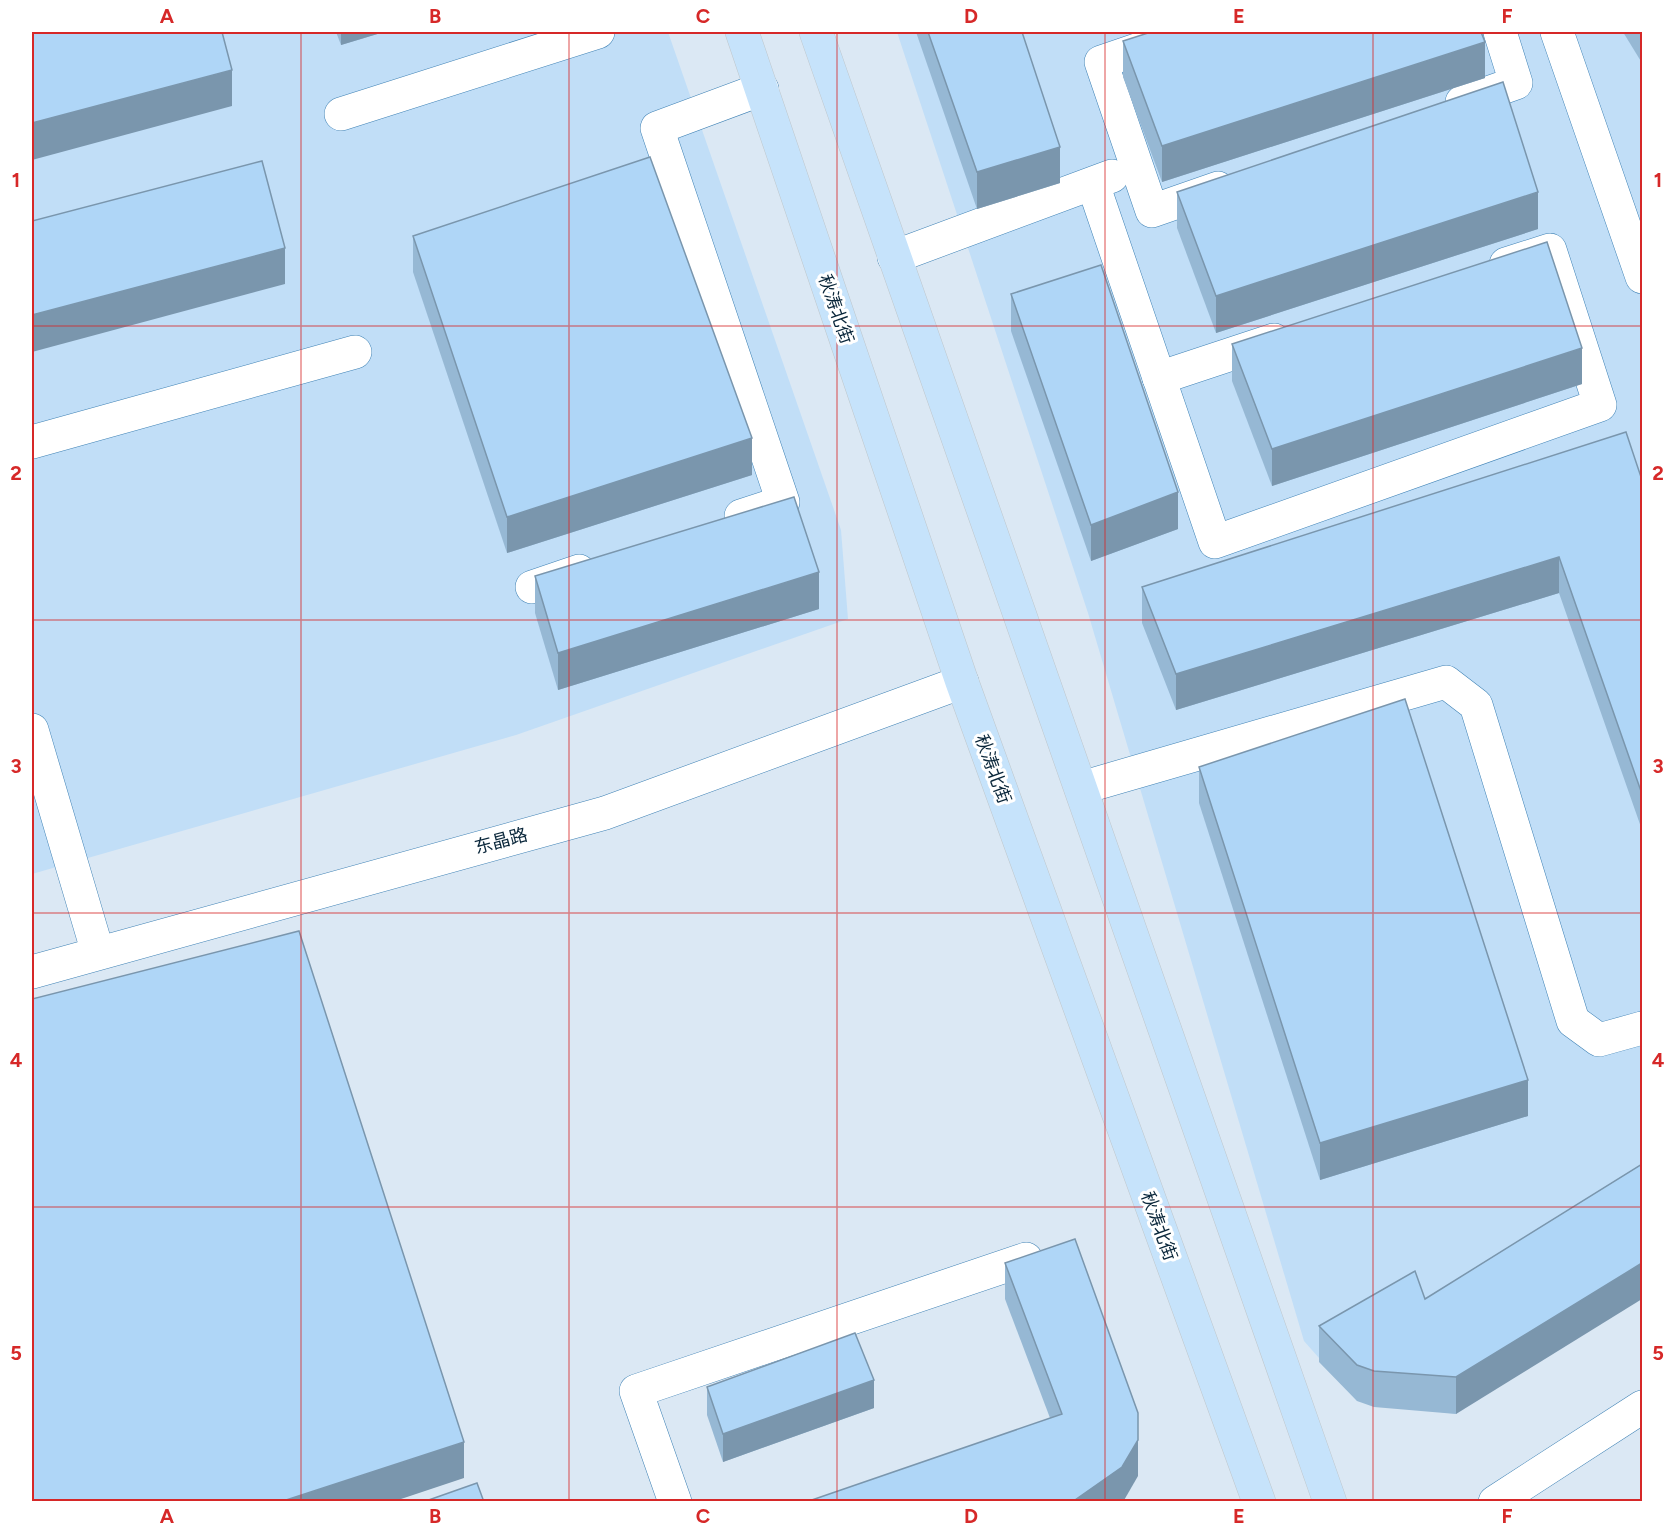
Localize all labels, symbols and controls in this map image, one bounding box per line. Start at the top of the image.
text: A [160,4,175,28]
text: B [429,4,441,28]
text: C [696,4,710,28]
text: D [964,4,978,28]
text: E [1233,4,1245,28]
text: F [1501,4,1513,28]
text: 1 [12,168,20,192]
text: 1 [1654,168,1662,192]
street label: 秋涛北街 [814,271,858,347]
text: 2 [10,461,22,485]
text: 2 [1652,461,1664,485]
street label: 秋涛北街 [970,731,1016,807]
text: 3 [10,754,22,778]
text: 3 [1652,754,1664,778]
street label: 东晶路 [472,823,530,859]
text: 4 [10,1048,23,1072]
text: 4 [1652,1048,1665,1072]
street label: 秋涛北街 [1136,1188,1182,1264]
text: 5 [10,1341,22,1365]
text: 5 [1652,1341,1664,1365]
text: A [160,1504,175,1528]
text: B [429,1504,441,1528]
text: C [696,1504,710,1528]
text: D [964,1504,978,1528]
text: E [1233,1504,1245,1528]
text: F [1501,1504,1513,1528]

